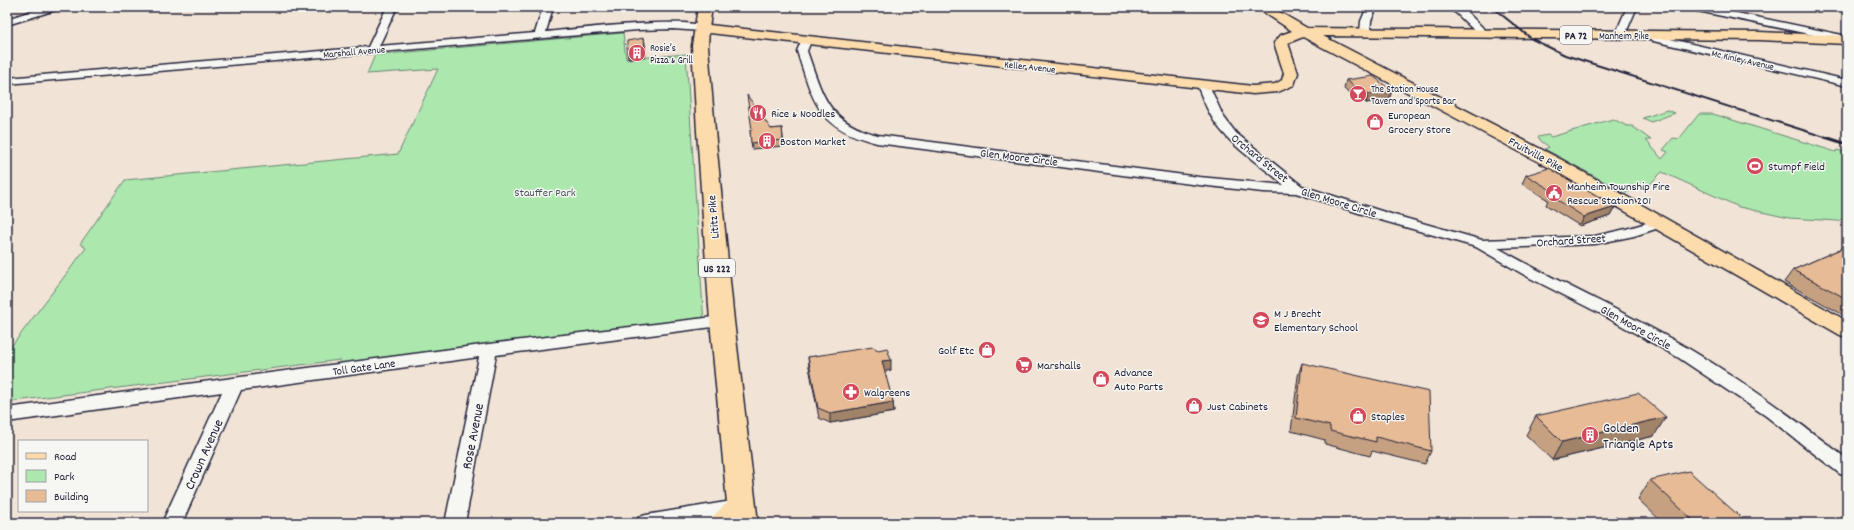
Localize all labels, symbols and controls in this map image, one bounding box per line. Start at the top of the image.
road number: PA 72 [1560,26,1592,44]
street label: Manheim Pike [1599,30,1650,44]
place label: Rosie’s Pizza & Grill [650,42,694,68]
street label: Marshall Avenue [323,43,386,63]
building icon: Rosie’s Pizza & Grill [627,43,647,63]
street label: Mc Kinley Avenue [1710,47,1776,75]
street label: Keller Avenue [1003,58,1057,78]
place label: The Station House Tavern and Sports Bar [1371,83,1456,109]
bar icon: The Station House Tavern and Sports Bar [1348,84,1368,104]
restaurant icon: Rice & Noodles [748,103,768,123]
place label: Rice & Noodles [771,106,835,123]
place label: European Grocery Store [1388,108,1451,139]
shop icon: European Grocery Store [1365,112,1385,132]
building icon: Boston Market [757,131,777,151]
street label: Orchard Street [1227,131,1292,188]
place label: Boston Market [780,134,846,151]
street label: Fruitville Pike [1505,134,1566,177]
street label: Glen Moore Circle [979,145,1059,172]
sports icon: Stumpf Field [1745,156,1765,176]
place label: Stumpf Field [1768,159,1825,176]
place label: Manheim Township Fire Rescue Station 201 [1567,179,1670,210]
public building icon: Manheim Township Fire Rescue Station 201 [1544,183,1564,203]
street label: Glen Moore Circle [1299,184,1378,223]
park label: Stauffer Park [514,185,576,202]
street label: Lititz Pike [704,195,725,239]
street label: Orchard Street [1536,231,1607,252]
road number: US 222 [699,259,735,277]
street label: Glen Moore Circle [1597,302,1674,355]
place label: M J Brecht Elementary School [1274,306,1358,337]
school or university icon: M J Brecht Elementary School [1251,310,1271,330]
shop icon: Golf Etc [977,340,997,360]
place label: Golf Etc [938,343,974,360]
supermarket icon: Marshalls [1014,355,1034,375]
street label: Toll Gate Lane [332,356,397,381]
place label: Marshalls [1037,358,1081,375]
place label: Advance Auto Parts [1114,365,1163,396]
shop icon: Advance Auto Parts [1091,369,1111,389]
pharmacy icon: Walgreens [841,382,861,402]
place label: Walgreens [864,385,910,402]
shop icon: Just Cabinets [1184,396,1204,416]
place label: Just Cabinets [1207,399,1268,416]
street label: Rose Avenue [458,402,490,471]
shop icon: Staples [1348,406,1368,426]
place label: Staples [1371,409,1405,426]
street label: Crown Avenue [180,416,229,493]
place label: Golden Triangle Apts [1603,419,1673,455]
building icon: Golden Triangle Apts [1580,425,1600,445]
legend [18,440,148,512]
text: Road [54,449,76,466]
text: Park [54,469,75,486]
text: Building [54,489,89,506]

